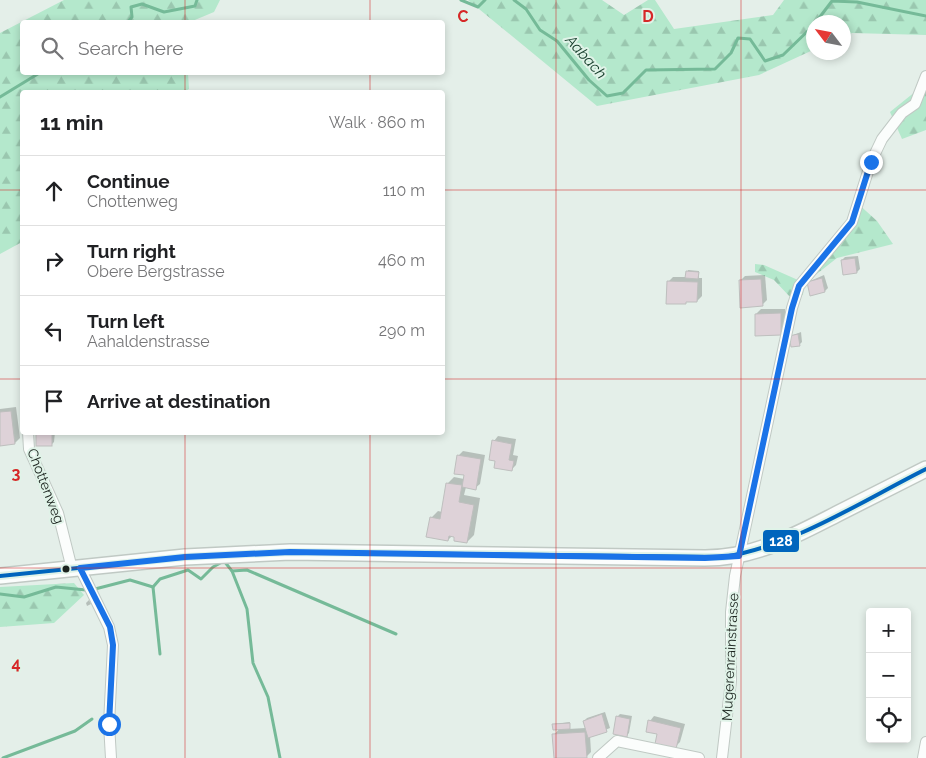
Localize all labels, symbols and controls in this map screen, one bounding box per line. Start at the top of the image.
text: C [458,7,469,26]
text: D [642,7,654,26]
north arrow [806,15,851,60]
search box [20,20,445,75]
water label: Aabach [561,31,610,83]
icon: search [38,34,66,62]
text: Search here [78,37,184,59]
text: 11 min [40,110,103,135]
text: Walk · 860 m [329,113,425,132]
route end [860,151,883,174]
text: Continue [87,170,170,192]
icon: ahead [40,177,68,205]
text: 110 m [383,181,425,200]
text: Chottenweg [87,192,178,211]
text: Turn right [87,240,176,262]
icon: right [40,247,68,275]
text: 460 m [378,251,425,270]
text: Obere Bergstrasse [87,262,225,281]
text: Turn left [87,310,164,332]
icon: left [40,317,68,345]
text: 290 m [379,321,425,340]
text: Aahaldenstrasse [87,332,210,351]
icon: arrive [40,387,68,415]
text: Arrive at destination [87,390,271,412]
street label: Chottenweg [24,446,68,526]
text: 3 [12,464,21,483]
line badge: 128 [762,529,800,553]
text: 128 [769,533,793,549]
unlabelled marker [61,564,71,574]
street label: Mugerenrainstrasse [719,593,741,721]
map controls [866,608,911,743]
button: + [866,608,911,653]
button: − [866,653,911,698]
text: 4 [11,654,21,673]
button: locate [866,698,911,743]
route start [98,713,121,736]

